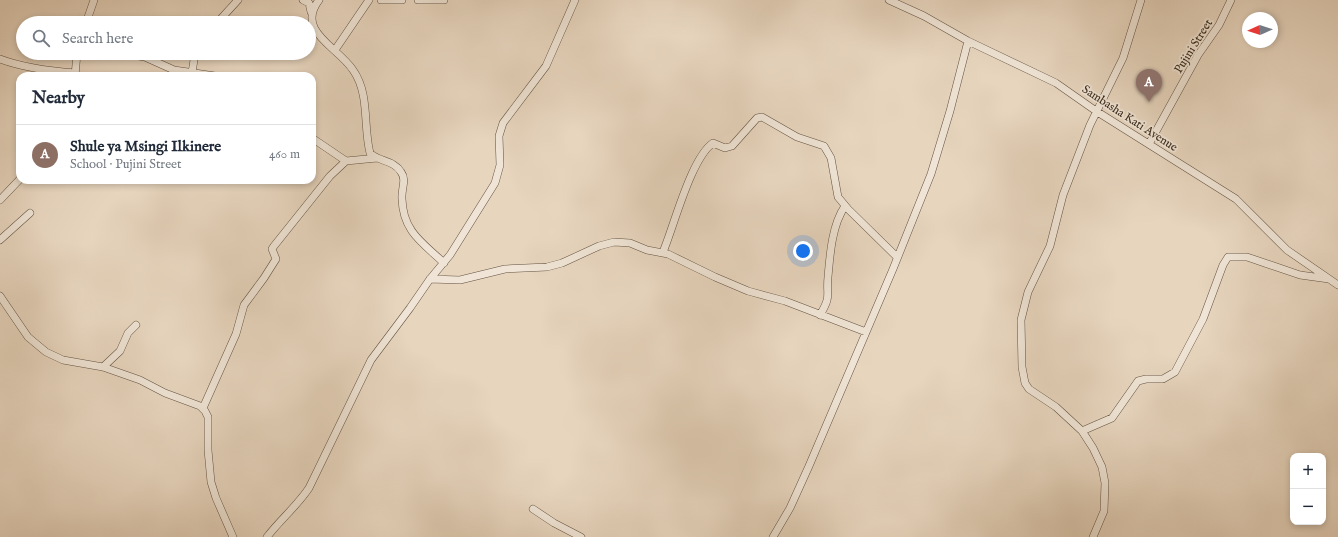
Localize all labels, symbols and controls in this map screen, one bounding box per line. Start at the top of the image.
north arrow [1242,12,1278,48]
search box [16,16,316,60]
street label: Pujini Street [1171,16,1216,76]
icon: search [30,27,52,49]
text: Search here [62,29,133,48]
pin: A [1136,69,1162,102]
street label: Sambasha Kati Avenue [1080,82,1180,154]
text: Nearby [32,88,85,109]
text: Shule ya Msingi Ilkinere [70,137,221,156]
text: A [41,146,49,163]
text: 460 m [269,146,300,163]
text: School · Pujini Street [70,156,182,173]
your location [793,241,813,261]
map controls [1290,453,1326,525]
button: + [1290,453,1326,489]
button: − [1290,489,1326,525]

